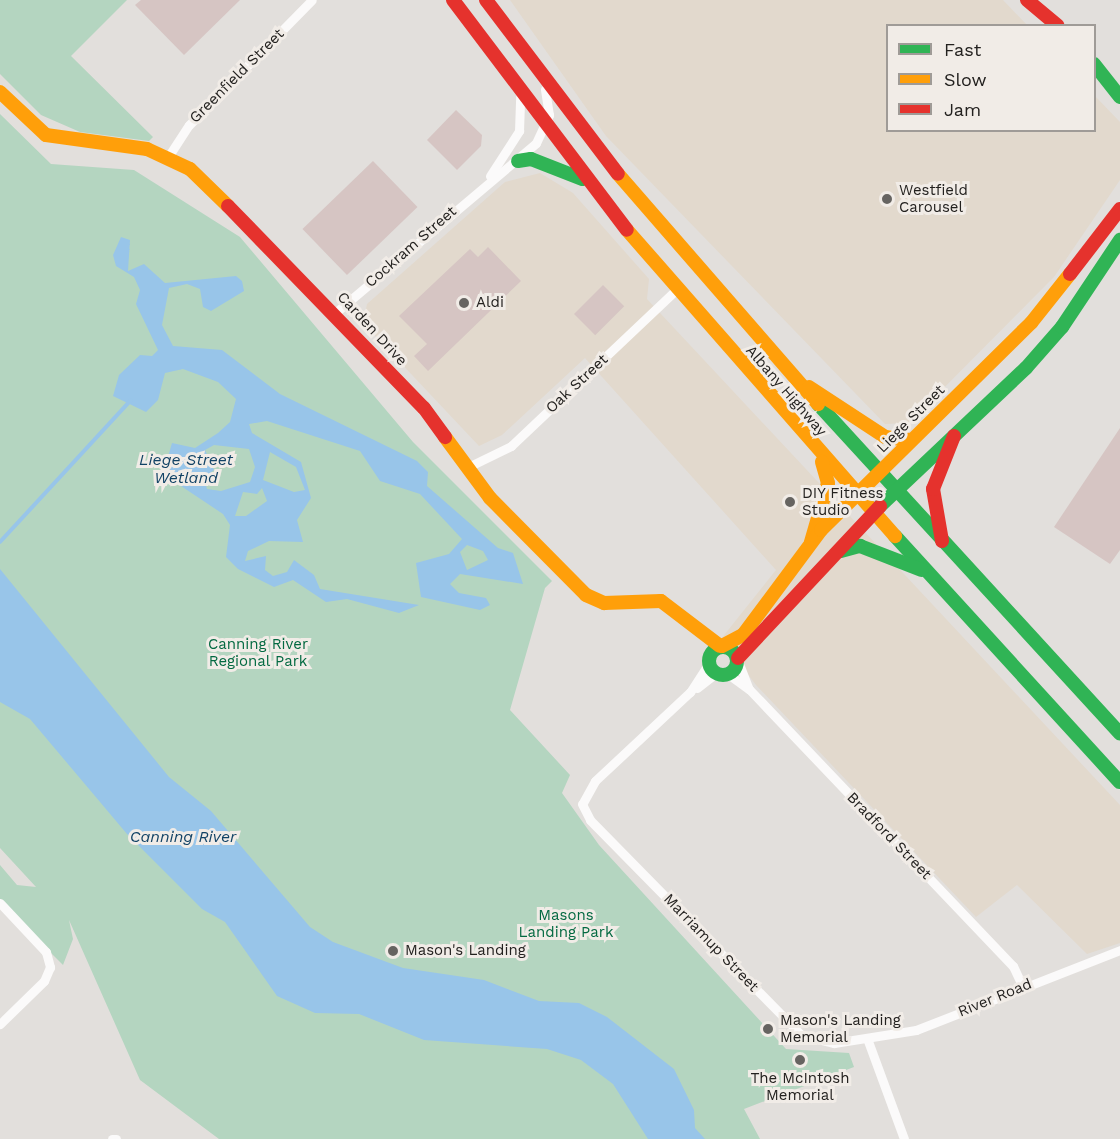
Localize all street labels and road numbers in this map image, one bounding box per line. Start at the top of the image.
street label: Greenfield Street [186,25,288,127]
street label: Cockram Street [362,202,460,292]
street label: Carden Drive [333,288,411,370]
street label: Albany Highway [742,342,830,440]
street label: Oak Street [542,351,612,417]
street label: Liege Street [873,381,949,457]
street label: Bradford Street [843,789,935,883]
street label: Marriamup Street [660,890,762,996]
street label: River Road [955,975,1035,1021]

